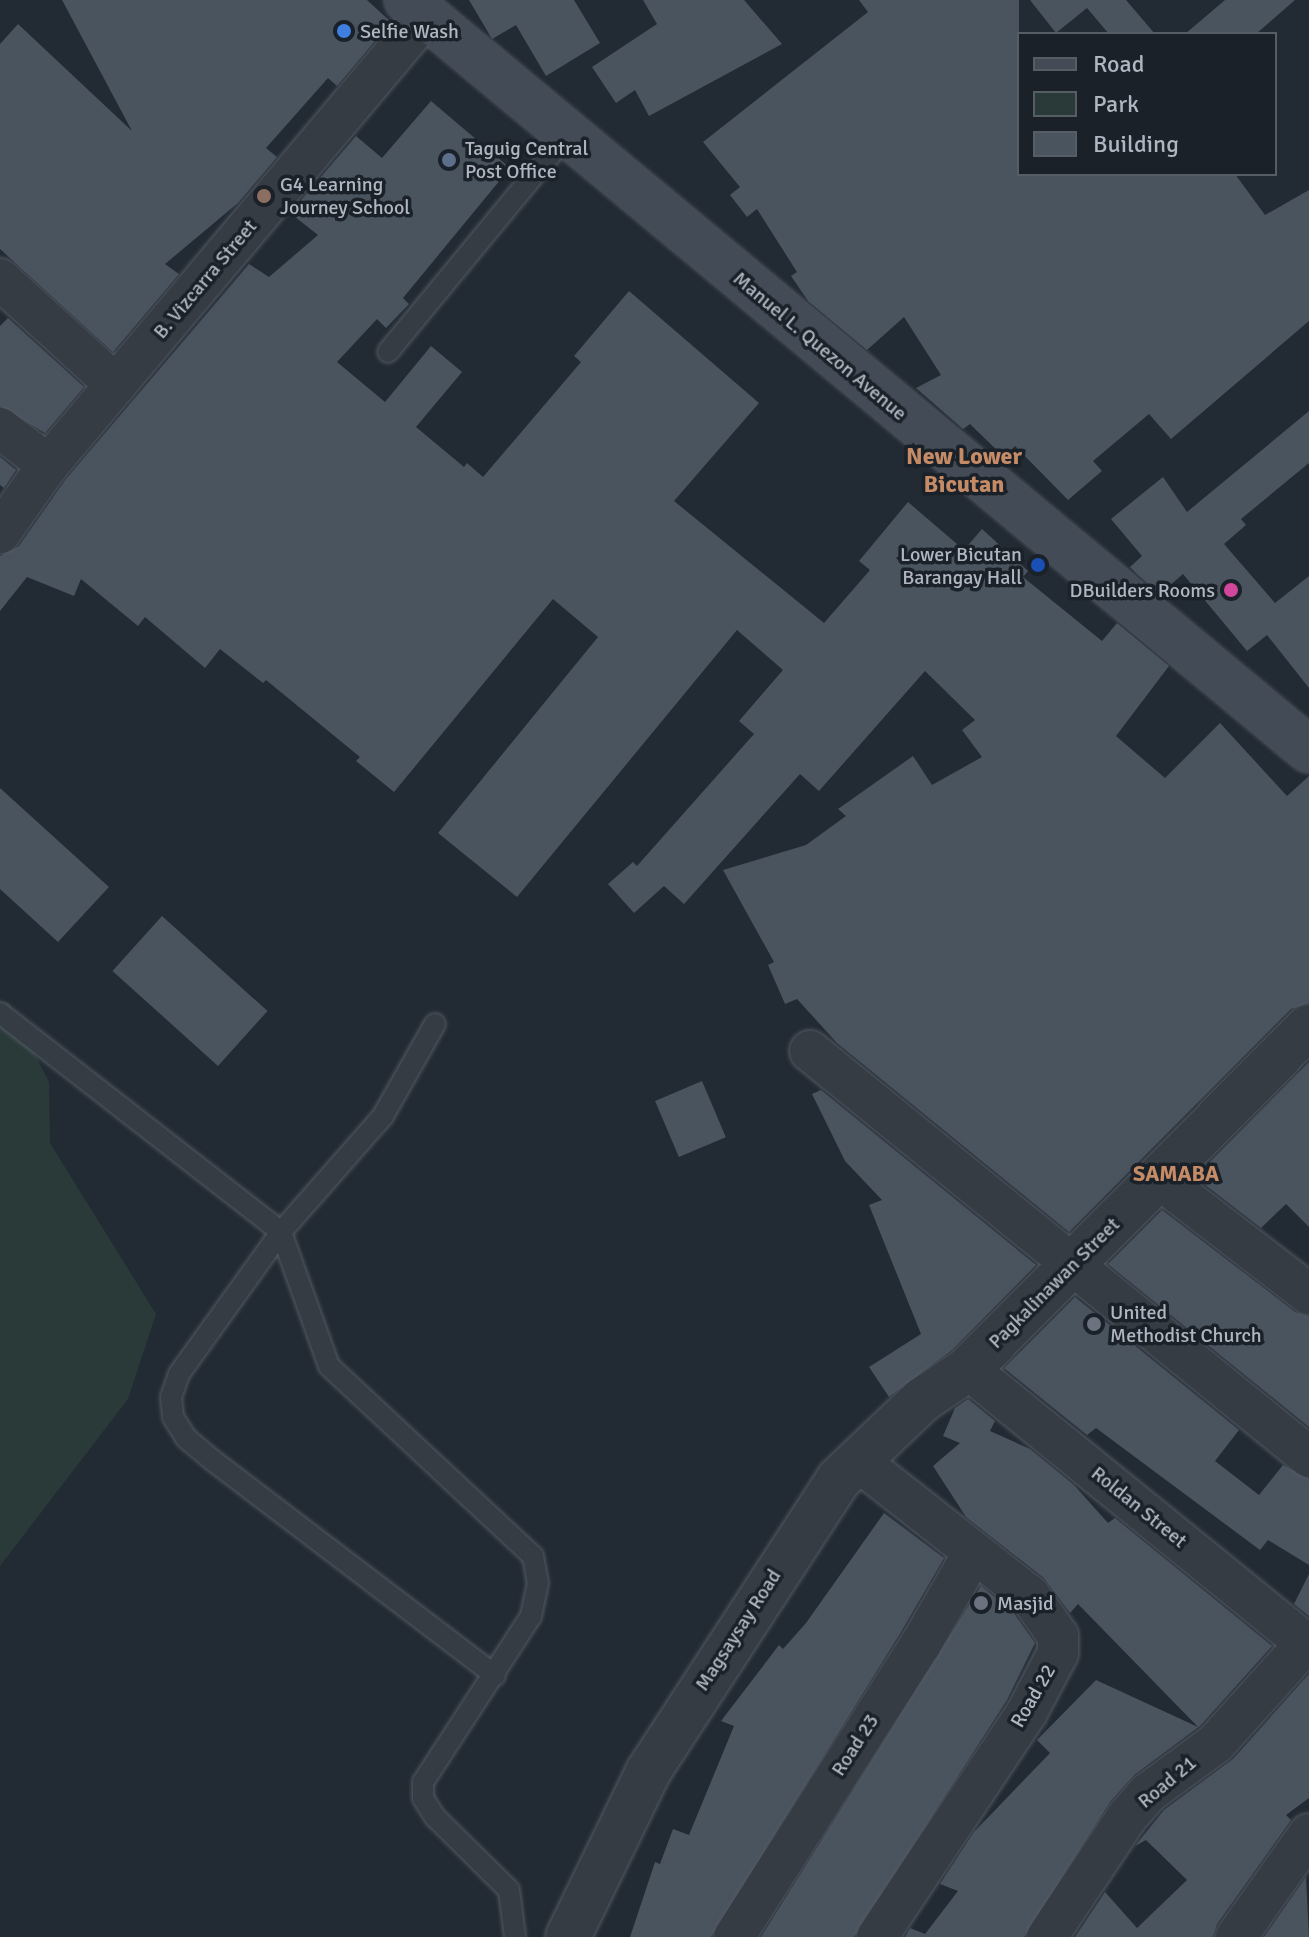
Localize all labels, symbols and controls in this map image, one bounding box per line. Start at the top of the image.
place label: Selfie Wash [360,19,459,43]
marker: Selfie Wash [335,22,353,40]
legend [1017,32,1277,176]
text: Road [1093,49,1144,79]
text: Park [1093,89,1139,119]
text: Building [1093,129,1179,159]
place label: Taguig Central Post Office [465,136,588,183]
marker: Taguig Central Post Office [440,151,458,169]
place label: G4 Learning Journey School [280,172,410,219]
marker: G4 Learning Journey School [255,187,273,205]
street label: B. Vizcarra Street [148,215,262,343]
street label: Manuel L. Quezon Avenue [728,266,912,426]
district label: New Lower Bicutan [906,443,1022,499]
place label: Lower Bicutan Barangay Hall [900,542,1022,589]
marker: Lower Bicutan Barangay Hall [1029,556,1047,574]
place label: DBuilders Rooms [1070,578,1215,602]
marker: DBuilders Rooms [1222,581,1240,599]
district label: SAMABA [1133,1161,1219,1187]
street label: Pagkalinawan Street [983,1212,1125,1354]
place label: United Methodist Church [1110,1300,1262,1347]
marker: United Methodist Church [1085,1315,1103,1333]
street label: Roldan Street [1086,1461,1192,1553]
street label: Magsaysay Road [690,1565,786,1695]
place label: Masjid [997,1591,1054,1615]
marker: Masjid [972,1594,990,1612]
street label: Road 22 [1005,1660,1061,1732]
street label: Road 23 [826,1710,884,1780]
street label: Road 21 [1133,1751,1201,1813]

